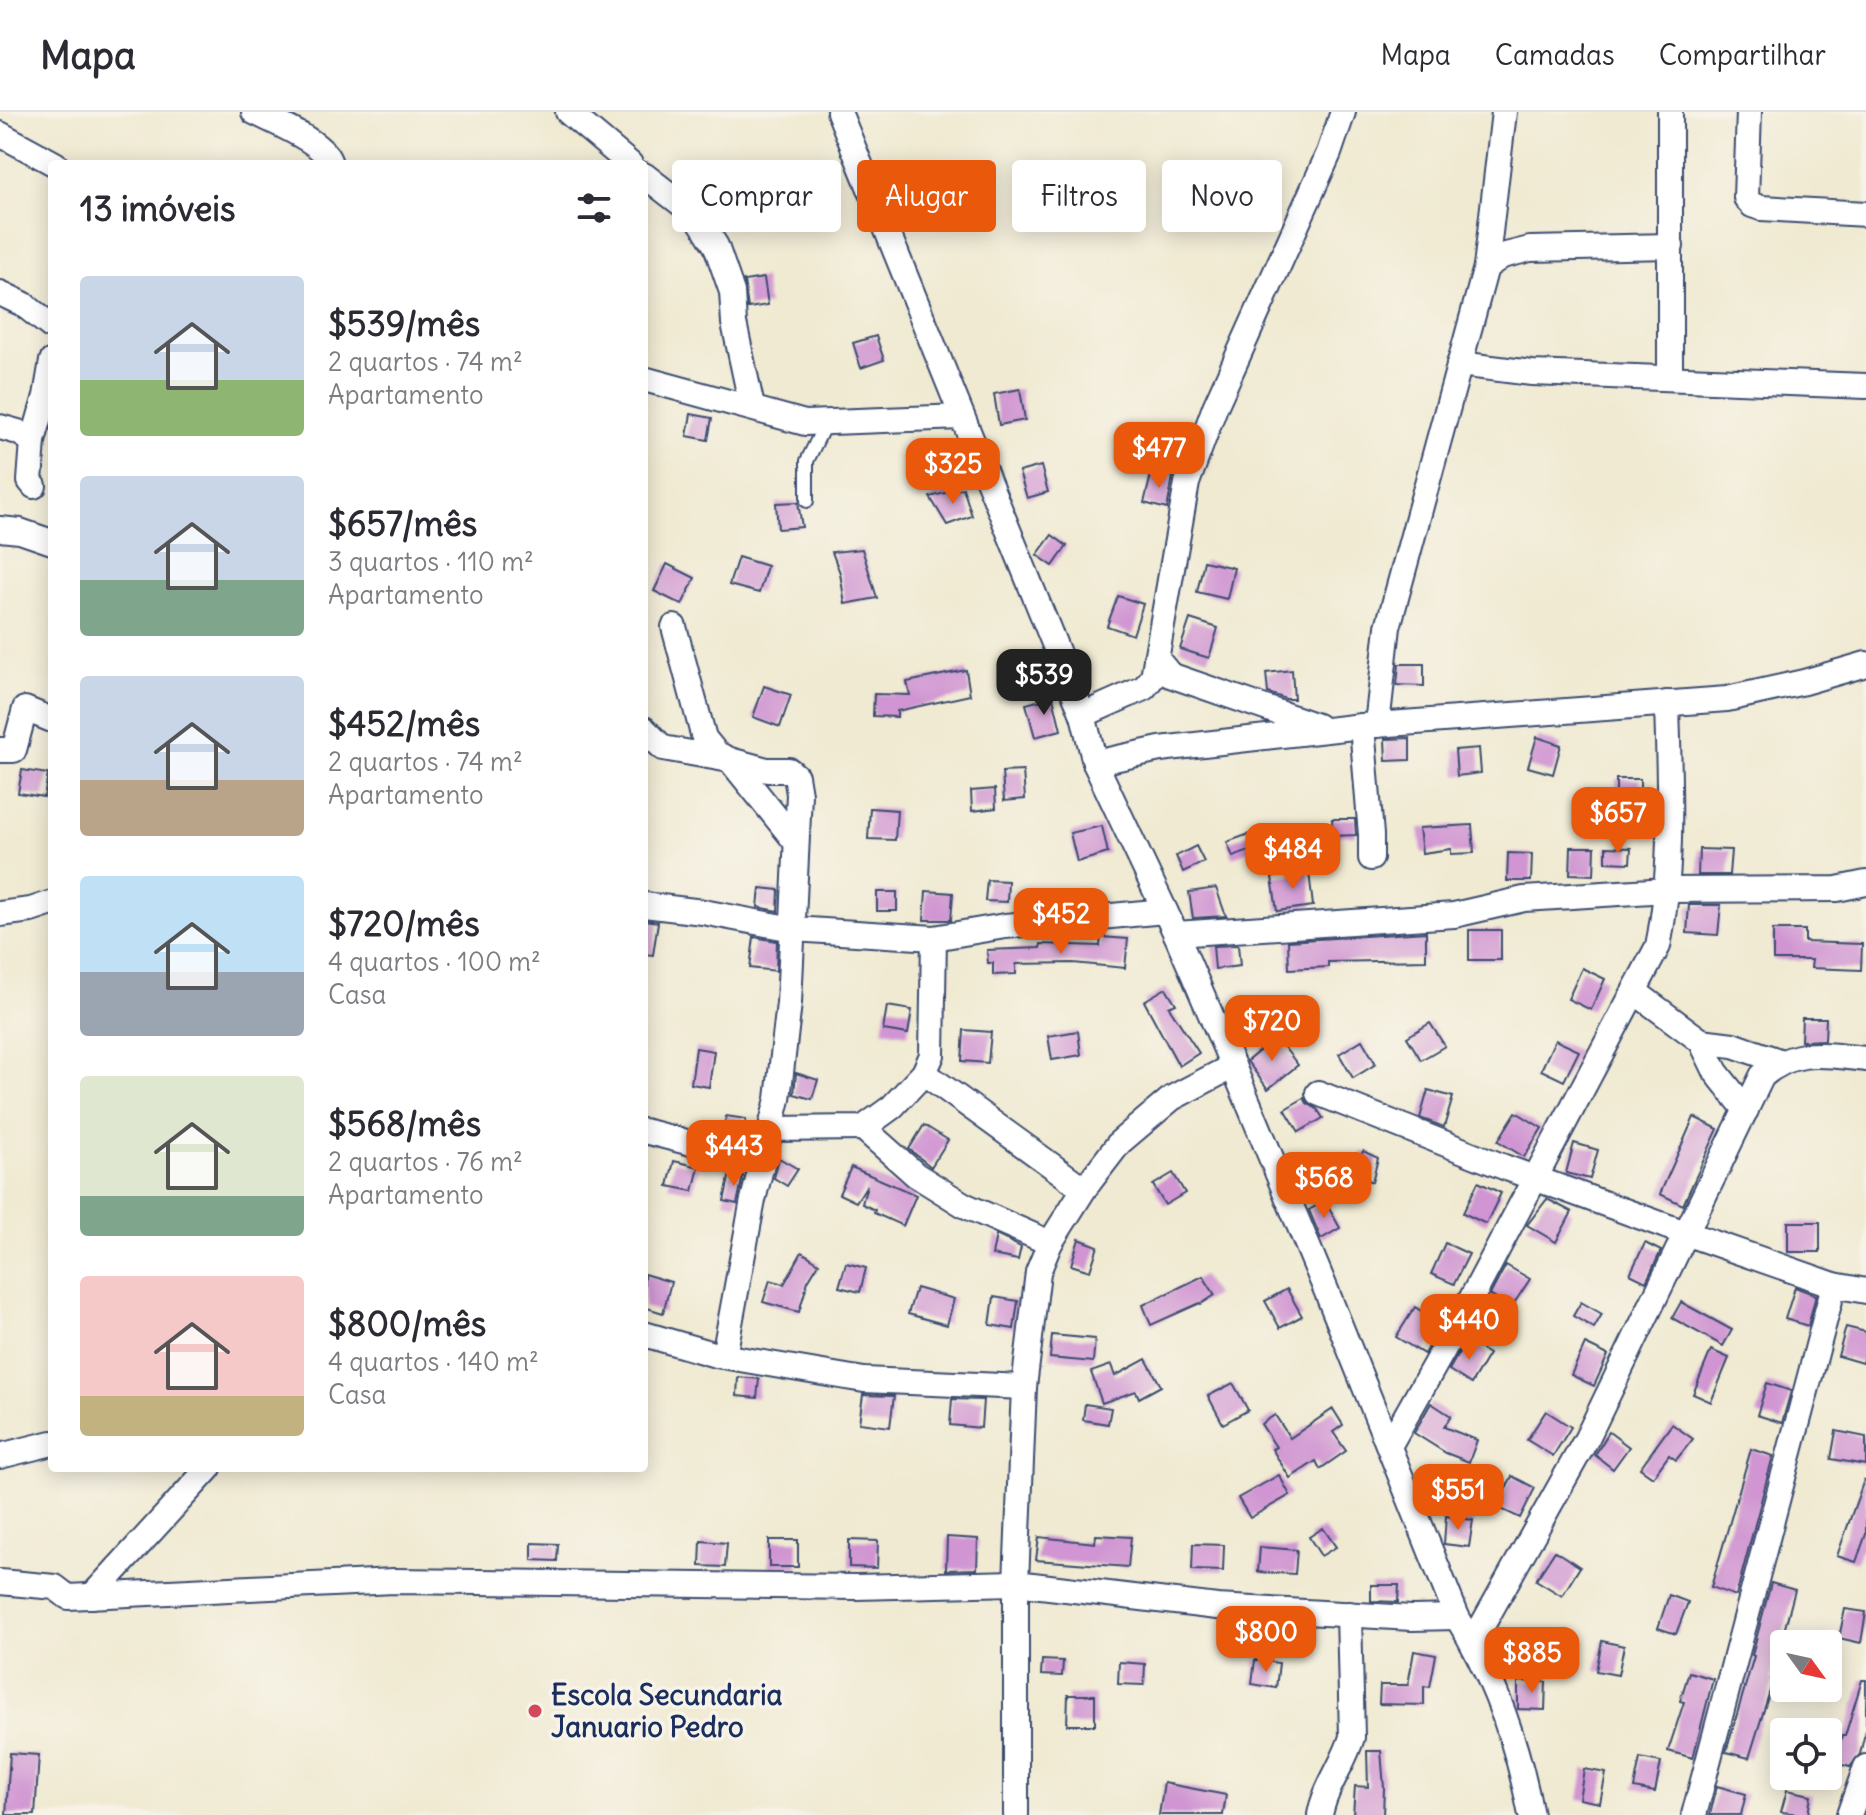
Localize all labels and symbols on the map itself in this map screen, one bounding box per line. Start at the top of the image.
pin: $477 [1112,422,1206,490]
pin: $325 [906,438,1000,506]
pin: $539 [997,649,1091,717]
pin: $657 [1571,787,1665,855]
pin: $484 [1246,823,1340,891]
pin: $452 [1014,888,1108,956]
pin: $720 [1225,995,1319,1063]
pin: $443 [687,1120,781,1188]
pin: $568 [1277,1152,1371,1220]
pin: $440 [1422,1294,1516,1362]
pin: $551 [1411,1464,1505,1532]
pin: $800 [1219,1606,1313,1674]
pin: $885 [1485,1627,1579,1695]
north arrow [1770,1630,1842,1702]
place label: Escola Secundaria Januario Pedro [551,1677,782,1745]
marker: Escola Secundaria Januario Pedro [526,1702,544,1720]

